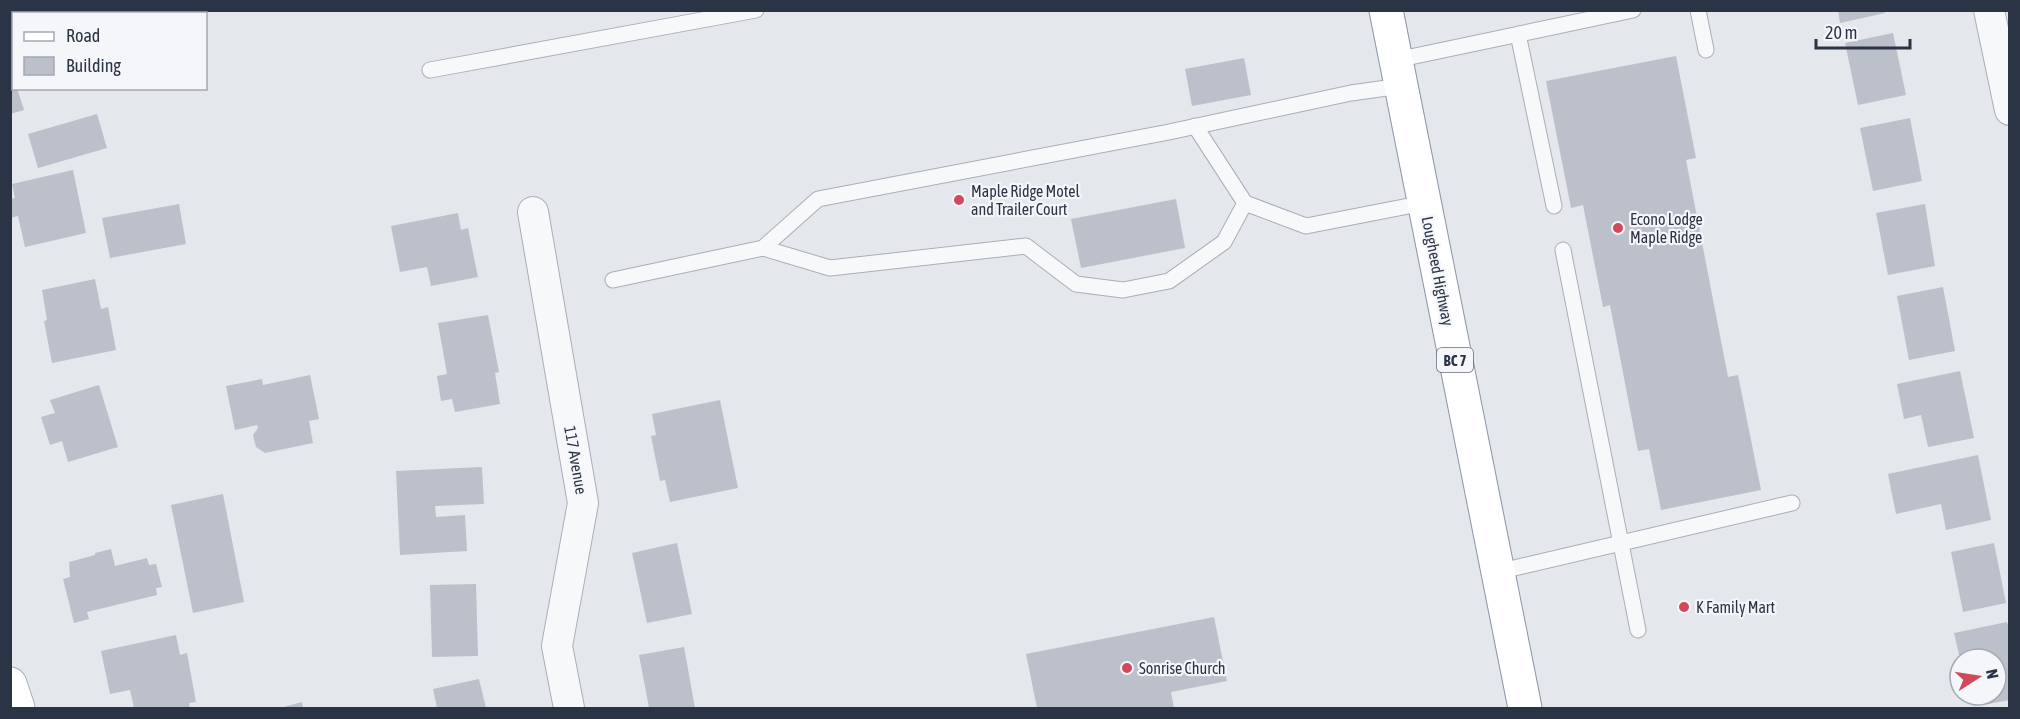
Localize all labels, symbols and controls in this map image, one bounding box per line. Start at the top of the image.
legend [12,12,207,90]
scale bar [1816,12,1910,50]
text: 20 m [1825,22,1857,43]
text: Road [66,25,100,46]
text: Building [66,55,121,76]
place label: Maple Ridge Motel and Trailer Court [971,182,1081,218]
marker: Maple Ridge Motel and Trailer Court [952,193,966,207]
place label: Econo Lodge Maple Ridge [1630,210,1703,247]
street label: Lougheed Highway [1418,215,1458,328]
marker: Econo Lodge Maple Ridge [1611,221,1625,235]
road number: BC 7 [1437,348,1473,372]
street label: 117 Avenue [561,424,591,496]
place label: K Family Mart [1696,598,1775,617]
marker: K Family Mart [1677,600,1691,614]
north arrow [1948,647,2008,707]
place label: Sonrise Church [1139,659,1226,677]
marker: Sonrise Church [1120,661,1134,675]
text: N [1983,667,2002,680]

